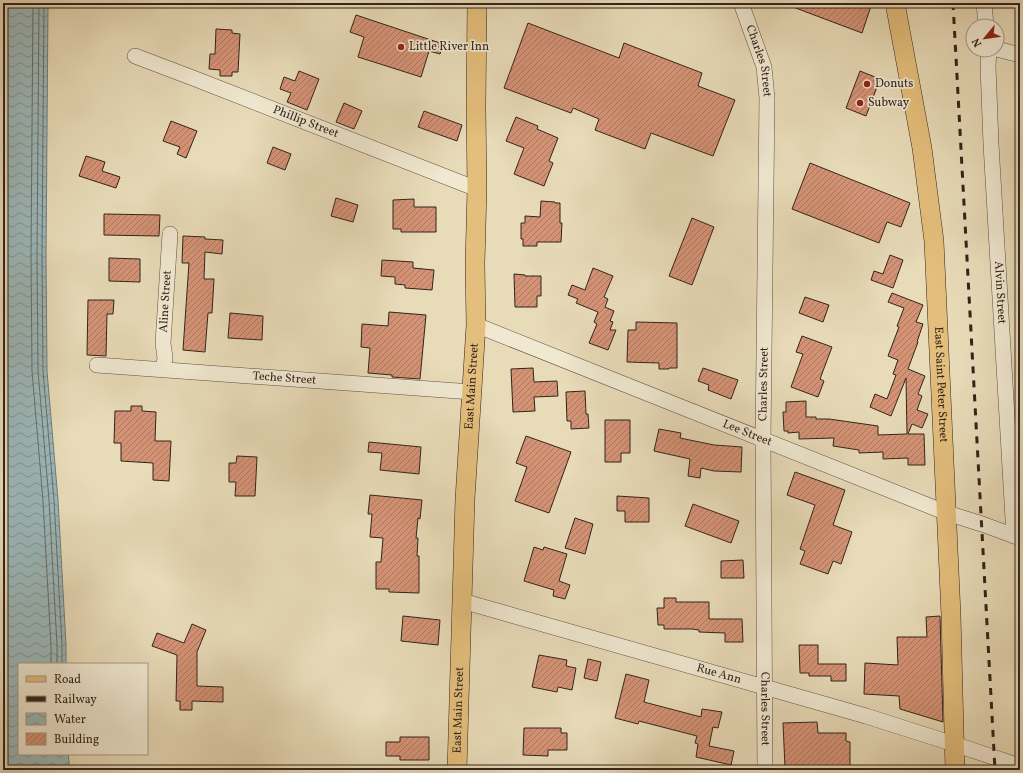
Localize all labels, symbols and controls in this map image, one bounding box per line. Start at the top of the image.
north arrow [965,18,1005,58]
street label: Charles Street [742,23,775,98]
text: N [969,35,986,49]
place label: Little River Inn [409,39,489,55]
marker: Little River Inn [396,42,406,52]
place label: Donuts [875,76,913,92]
marker: Donuts [862,79,872,89]
place label: Subway [868,95,910,111]
marker: Subway [855,98,865,108]
street label: Phillip Street [270,102,341,142]
street label: Alvin Street [990,261,1010,325]
street label: Aline Street [156,270,176,333]
street label: East Saint Peter Street [930,326,951,443]
street label: East Main Street [461,343,483,430]
street label: Charles Street [755,347,773,421]
street label: Teche Street [252,368,317,389]
street label: Lee Street [720,416,774,450]
street label: Rue Ann [695,660,743,688]
legend [18,663,148,755]
street label: East Main Street [449,666,468,754]
text: Road [54,672,81,688]
street label: Charles Street [756,672,773,746]
text: Railway [54,692,97,708]
text: Water [54,712,86,728]
text: Building [54,732,99,748]

